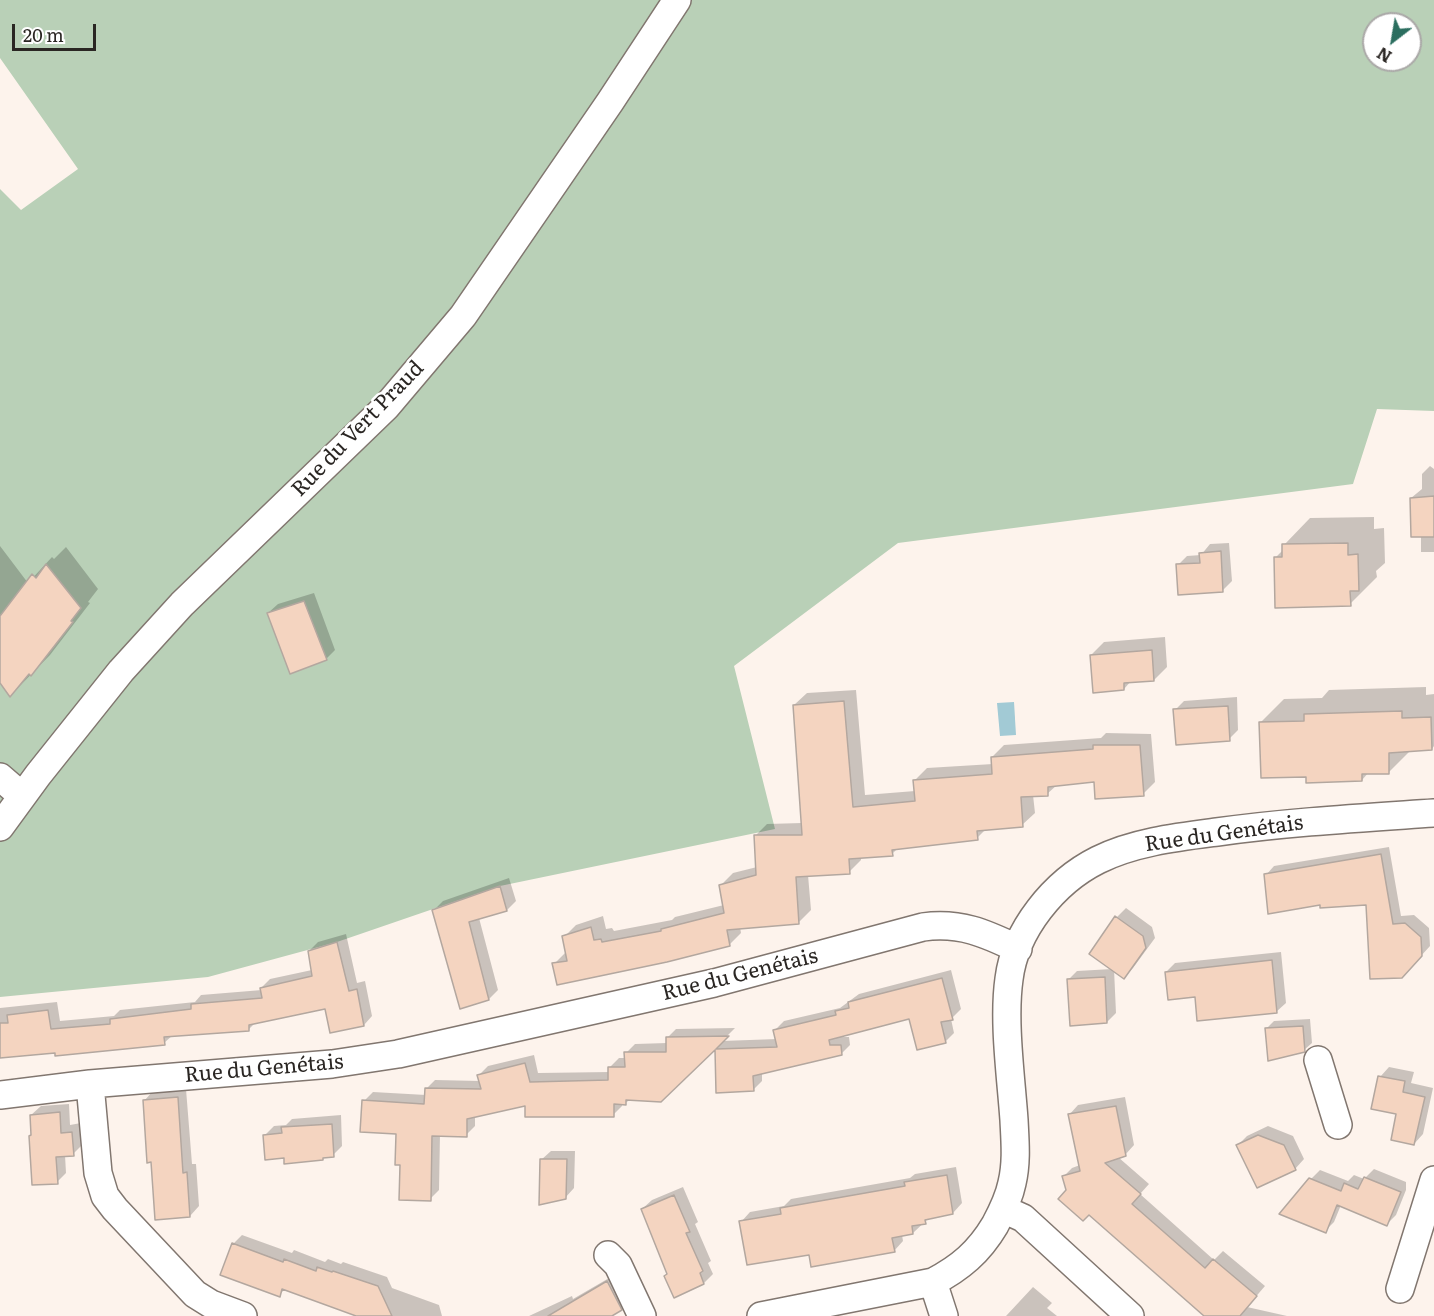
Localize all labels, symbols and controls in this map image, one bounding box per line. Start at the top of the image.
scale bar [15,12,99,50]
north arrow [1362,12,1422,72]
text: 20 m [23,21,64,48]
text: N [1372,42,1396,69]
street label: Rue du Vert Praud [287,356,429,502]
street label: Rue du Genétais [1143,810,1305,858]
street label: Rue du Genétais [660,943,820,1007]
street label: Rue du Genétais [183,1049,345,1089]

